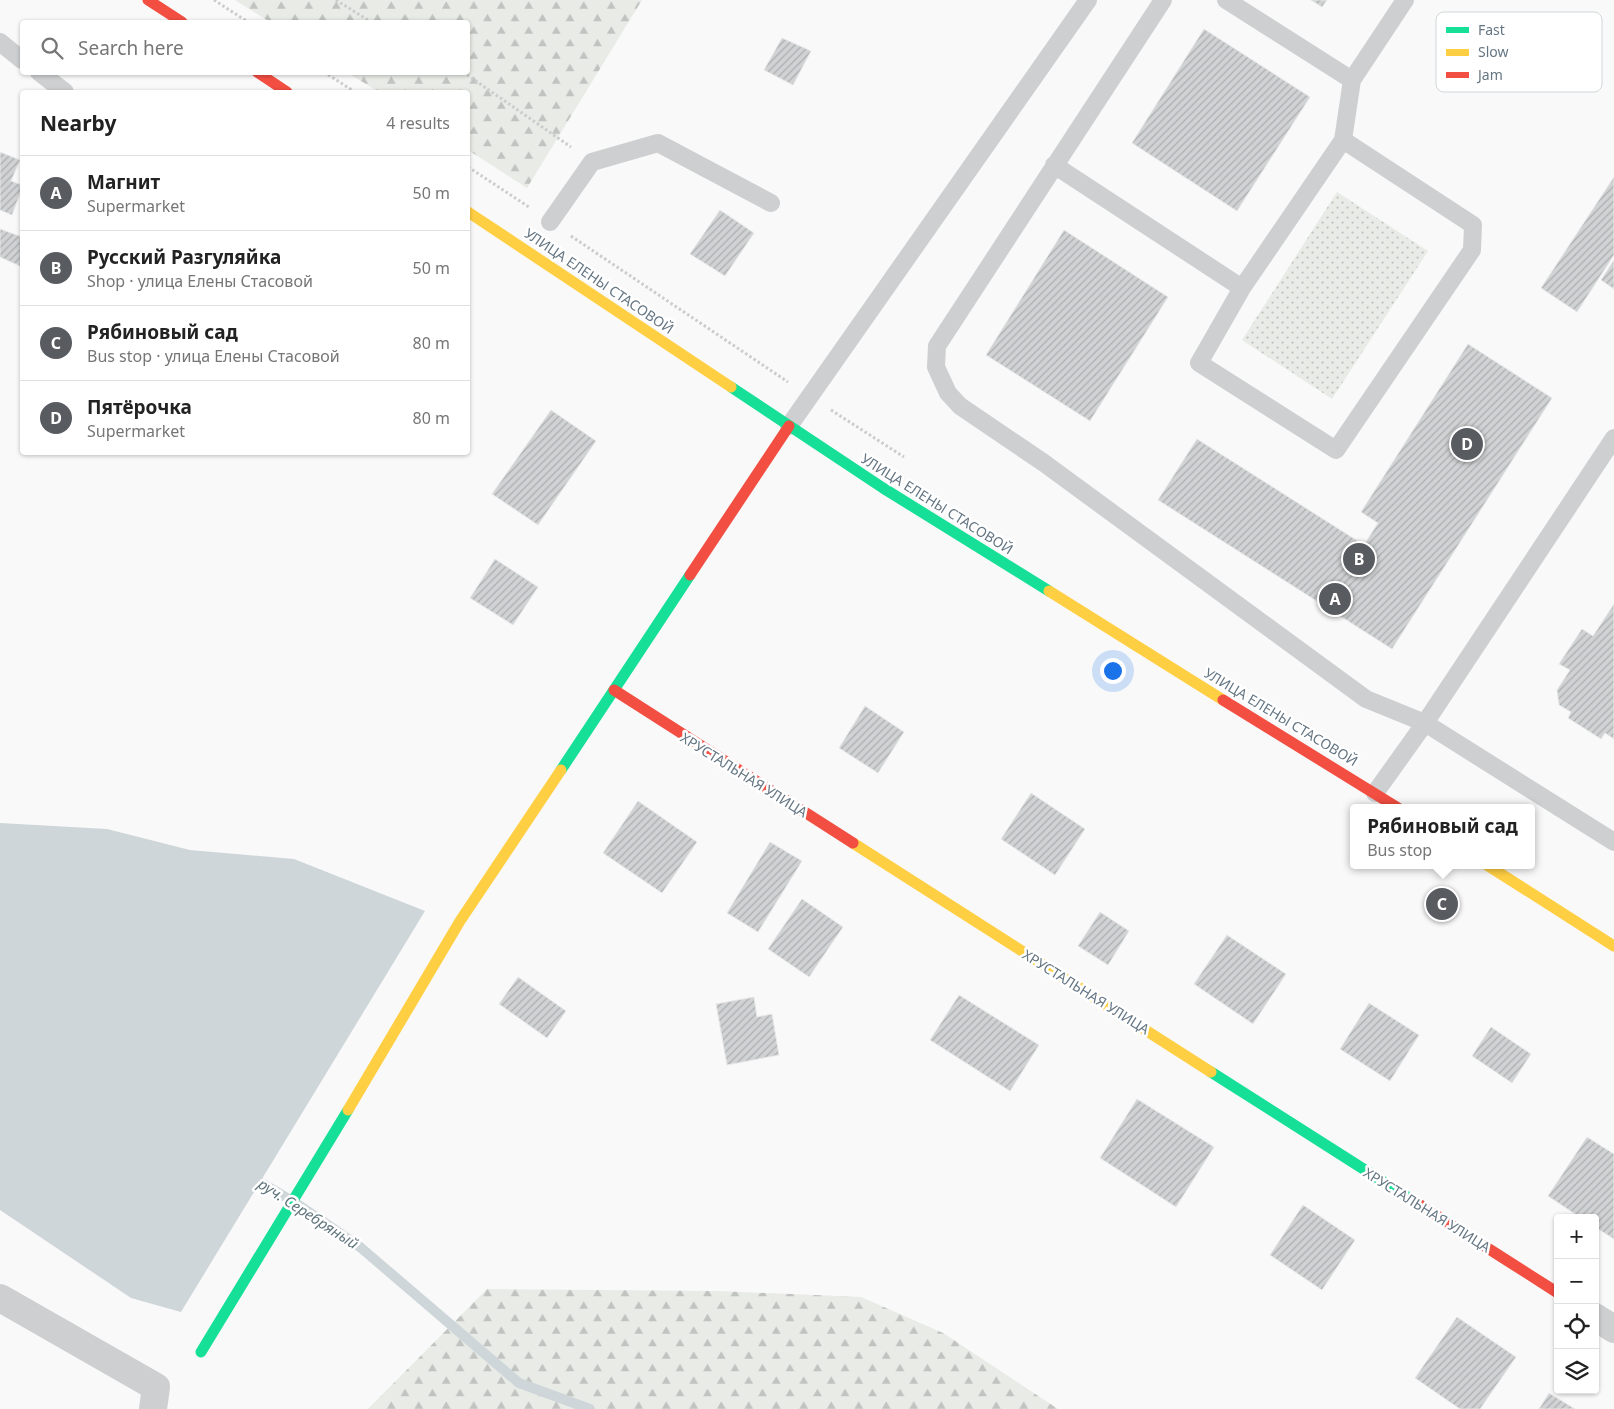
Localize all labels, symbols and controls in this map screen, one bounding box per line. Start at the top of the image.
legend [1436,12,1602,92]
search box [20,20,470,75]
text: Fast [1478,20,1505,39]
icon: search [38,34,66,62]
text: Search here [78,35,184,61]
text: Slow [1478,42,1509,61]
text: Jam [1476,65,1503,84]
text: Nearby [40,109,116,137]
text: 4 results [386,112,450,134]
text: Магнит [87,169,160,195]
text: A [50,182,62,204]
text: 50 m [413,182,450,204]
text: Supermarket [87,195,185,217]
street label: УЛИЦА ЕЛЕНЫ СТАСОВОЙ [521,223,678,338]
text: Русский Разгуляйка [87,244,281,270]
text: B [51,257,61,279]
text: 50 m [413,257,450,279]
text: Shop · улица Елены Стасовой [87,270,313,292]
text: Рябиновый сад [87,319,238,345]
text: C [51,332,61,354]
text: 80 m [413,332,450,354]
text: Bus stop · улица Елены Стасовой [87,345,340,367]
text: Пятёрочка [87,394,192,420]
text: D [50,407,62,429]
text: 80 m [413,407,450,429]
text: Supermarket [87,420,185,442]
pin: D [1451,425,1483,463]
street label: УЛИЦА ЕЛЕНЫ СТАСОВОЙ [858,449,1017,558]
pin: B [1343,540,1375,578]
pin: A [1319,580,1351,618]
your location [1100,658,1126,684]
street label: УЛИЦА ЕЛЕНЫ СТАСОВОЙ [1201,663,1362,770]
street label: ХРУСТАЛЬНАЯ УЛИЦА [677,728,811,821]
popup [1350,804,1535,869]
text: Рябиновый сад [1367,813,1518,839]
text: Bus stop [1367,839,1432,861]
pin: C [1426,885,1458,923]
street label: ХРУСТАЛЬНАЯ УЛИЦА [1019,945,1153,1038]
street label: ХРУСТАЛЬНАЯ УЛИЦА [1360,1163,1494,1256]
water label: руч. Серебряный [254,1173,363,1253]
map controls [1554,1214,1599,1394]
button: + [1554,1214,1599,1259]
button: − [1554,1259,1599,1304]
button: locate [1554,1304,1599,1349]
button: layers [1554,1349,1599,1394]

